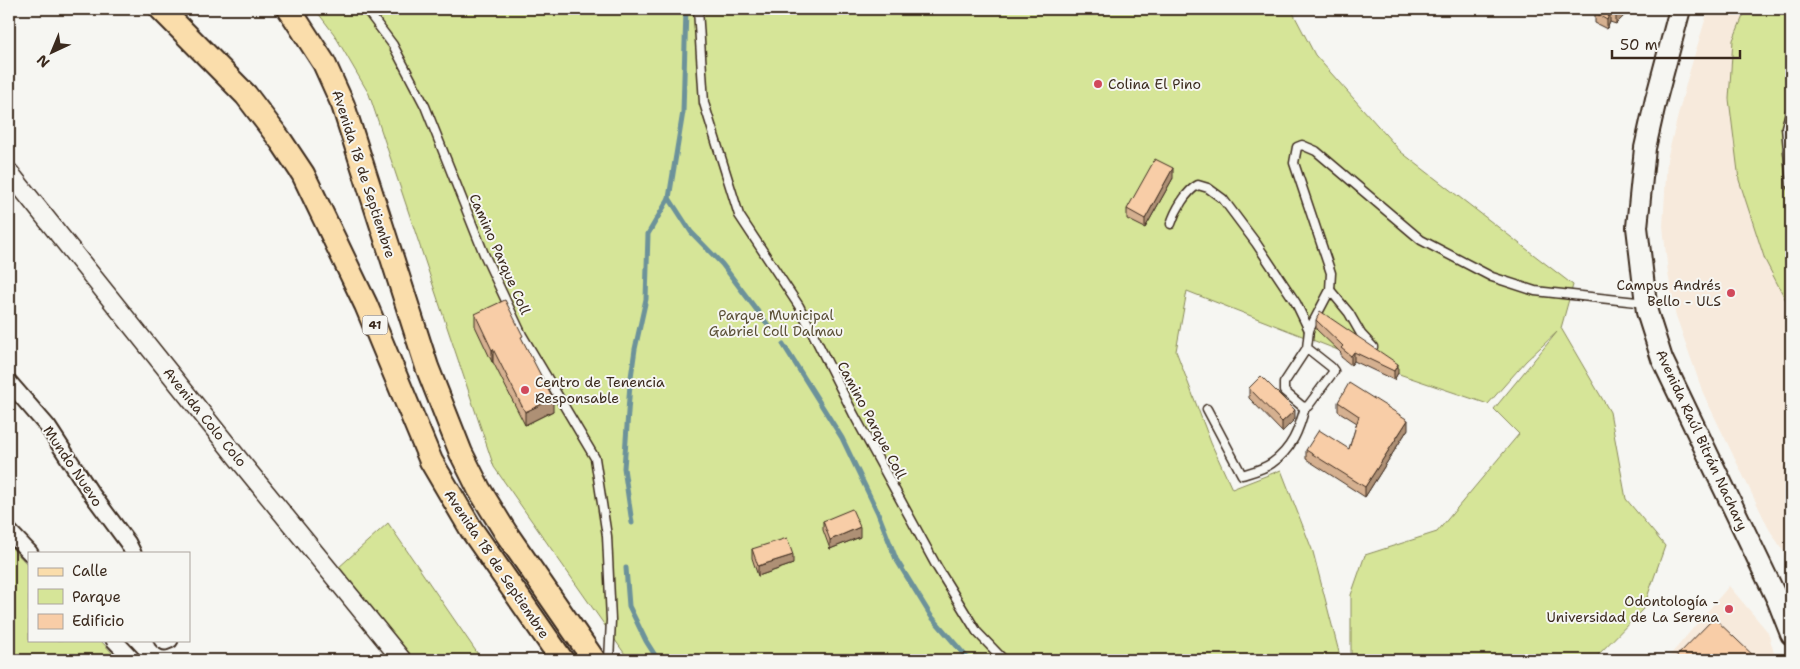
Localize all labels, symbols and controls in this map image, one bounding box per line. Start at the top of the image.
north arrow [28,28,78,78]
scale bar [1612,28,1740,60]
text: 50 m [1620,35,1658,55]
text: N [33,51,53,72]
place label: Colina El Pino [1108,75,1201,93]
marker: Colina El Pino [1092,78,1104,90]
street label: Avenida 18 de Septiembre [328,88,400,260]
street label: Camino Parque Coll [465,191,535,318]
place label: Campus Andrés Bello - ULS [1617,276,1721,310]
marker: Campus Andrés Bello - ULS [1725,287,1737,299]
park label: Parque Municipal Gabriel Coll Dalmau [709,306,843,340]
road number: 41 [362,316,388,334]
street label: Avenida Raúl Bitrán Nachary [1652,347,1752,533]
street label: Camino Parque Coll [833,358,911,482]
street label: Avenida Colo Colo [159,364,251,470]
place label: Centro de Tenencia Responsable [535,373,665,407]
marker: Centro de Tenencia Responsable [519,384,531,396]
street label: Mundo Nuevo [39,422,107,510]
street label: Avenida 18 de Septiembre [440,486,554,642]
legend [28,552,190,642]
text: Calle [72,561,108,581]
text: Parque [72,587,121,607]
place label: Odontología - Universidad de La Serena [1546,592,1719,626]
marker: Odontología - Universidad de La Serena [1723,603,1735,615]
text: Edificio [72,611,124,631]

